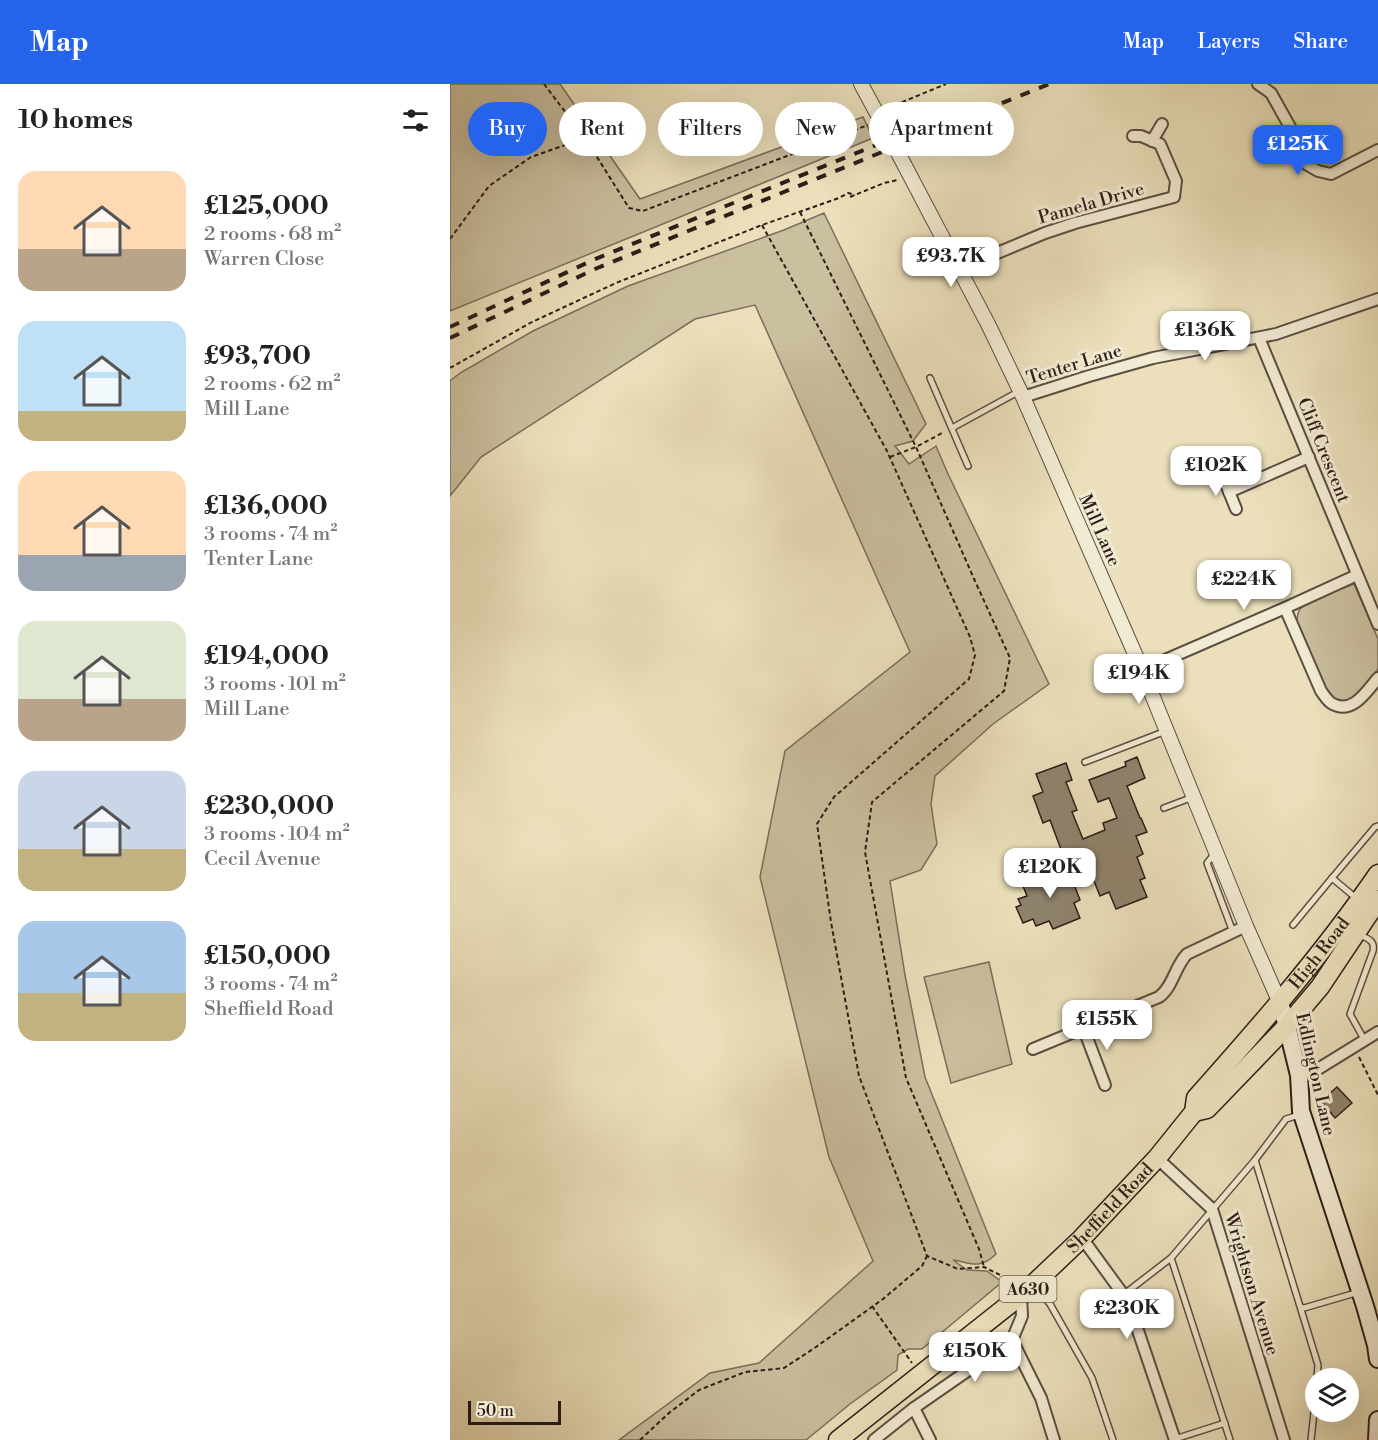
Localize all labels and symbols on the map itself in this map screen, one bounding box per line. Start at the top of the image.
pin: £125K [1256,125,1340,176]
street label: Pamela Drive [1035,177,1147,230]
pin: £93.7K [902,237,1000,288]
pin: £136K [1163,311,1247,362]
street label: Tenter Lane [1024,339,1125,390]
street label: Cliff Crescent [1292,394,1355,507]
pin: £102K [1174,446,1258,497]
street label: Mill Lane [1073,490,1126,570]
pin: £224K [1202,560,1286,611]
pin: £194K [1097,654,1181,705]
pin: £120K [1008,848,1092,899]
street label: High Road [1284,912,1356,994]
pin: £155K [1065,1000,1149,1051]
street label: Edlington Lane [1290,1010,1341,1138]
street label: Sheffield Road [1062,1158,1159,1259]
street label: Wrightson Avenue [1219,1209,1284,1358]
road number: A630 [1000,1276,1056,1302]
pin: £230K [1085,1289,1169,1340]
pin: £150K [933,1332,1017,1383]
scale bar [468,1398,561,1426]

